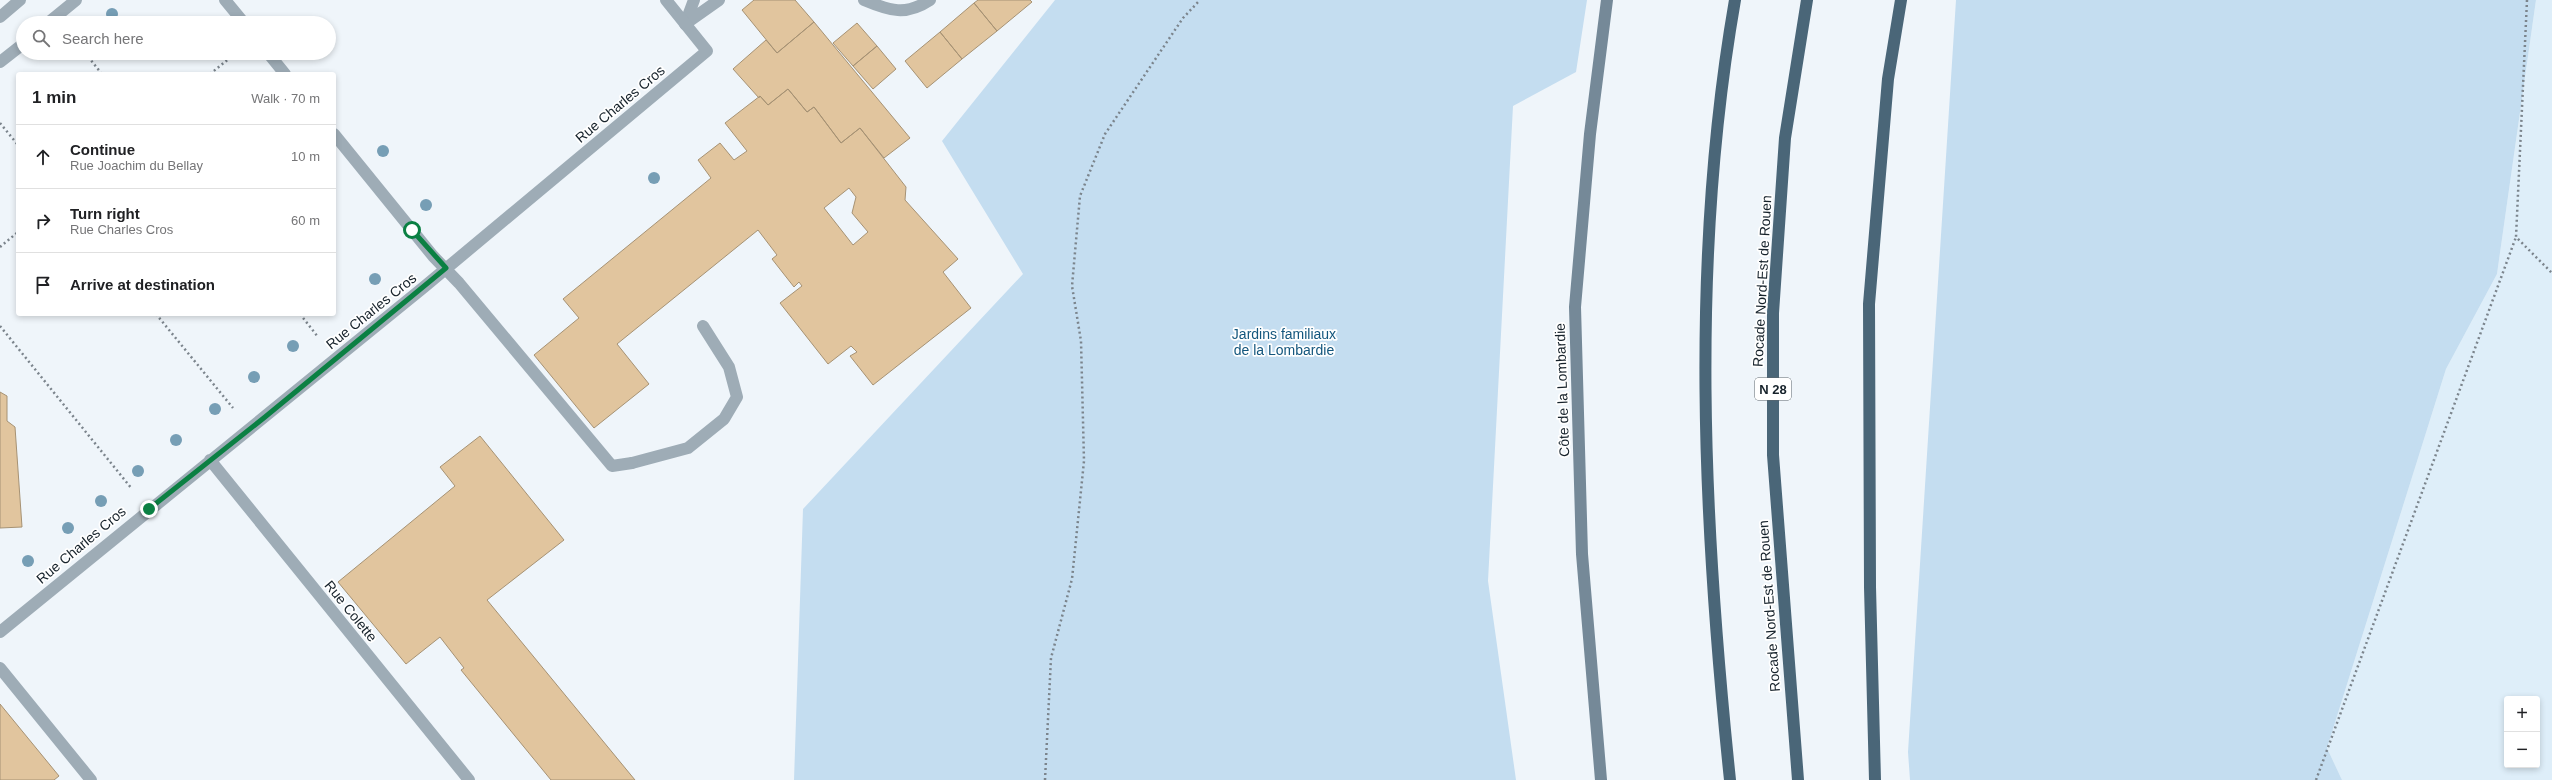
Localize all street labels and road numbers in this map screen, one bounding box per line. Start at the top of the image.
street label: Rue Charles Cros [572,62,668,146]
street label: Rocade Nord-Est de Rouen [1750,195,1774,367]
street label: Rue Charles Cros [323,270,419,352]
street label: Côte de la Lombardie [1552,323,1572,457]
road number: N 28 [1755,378,1791,400]
street label: Rue Charles Cros [33,503,129,587]
street label: Rocade Nord-Est de Rouen [1755,520,1783,692]
street label: Rue Colette [322,577,381,645]

